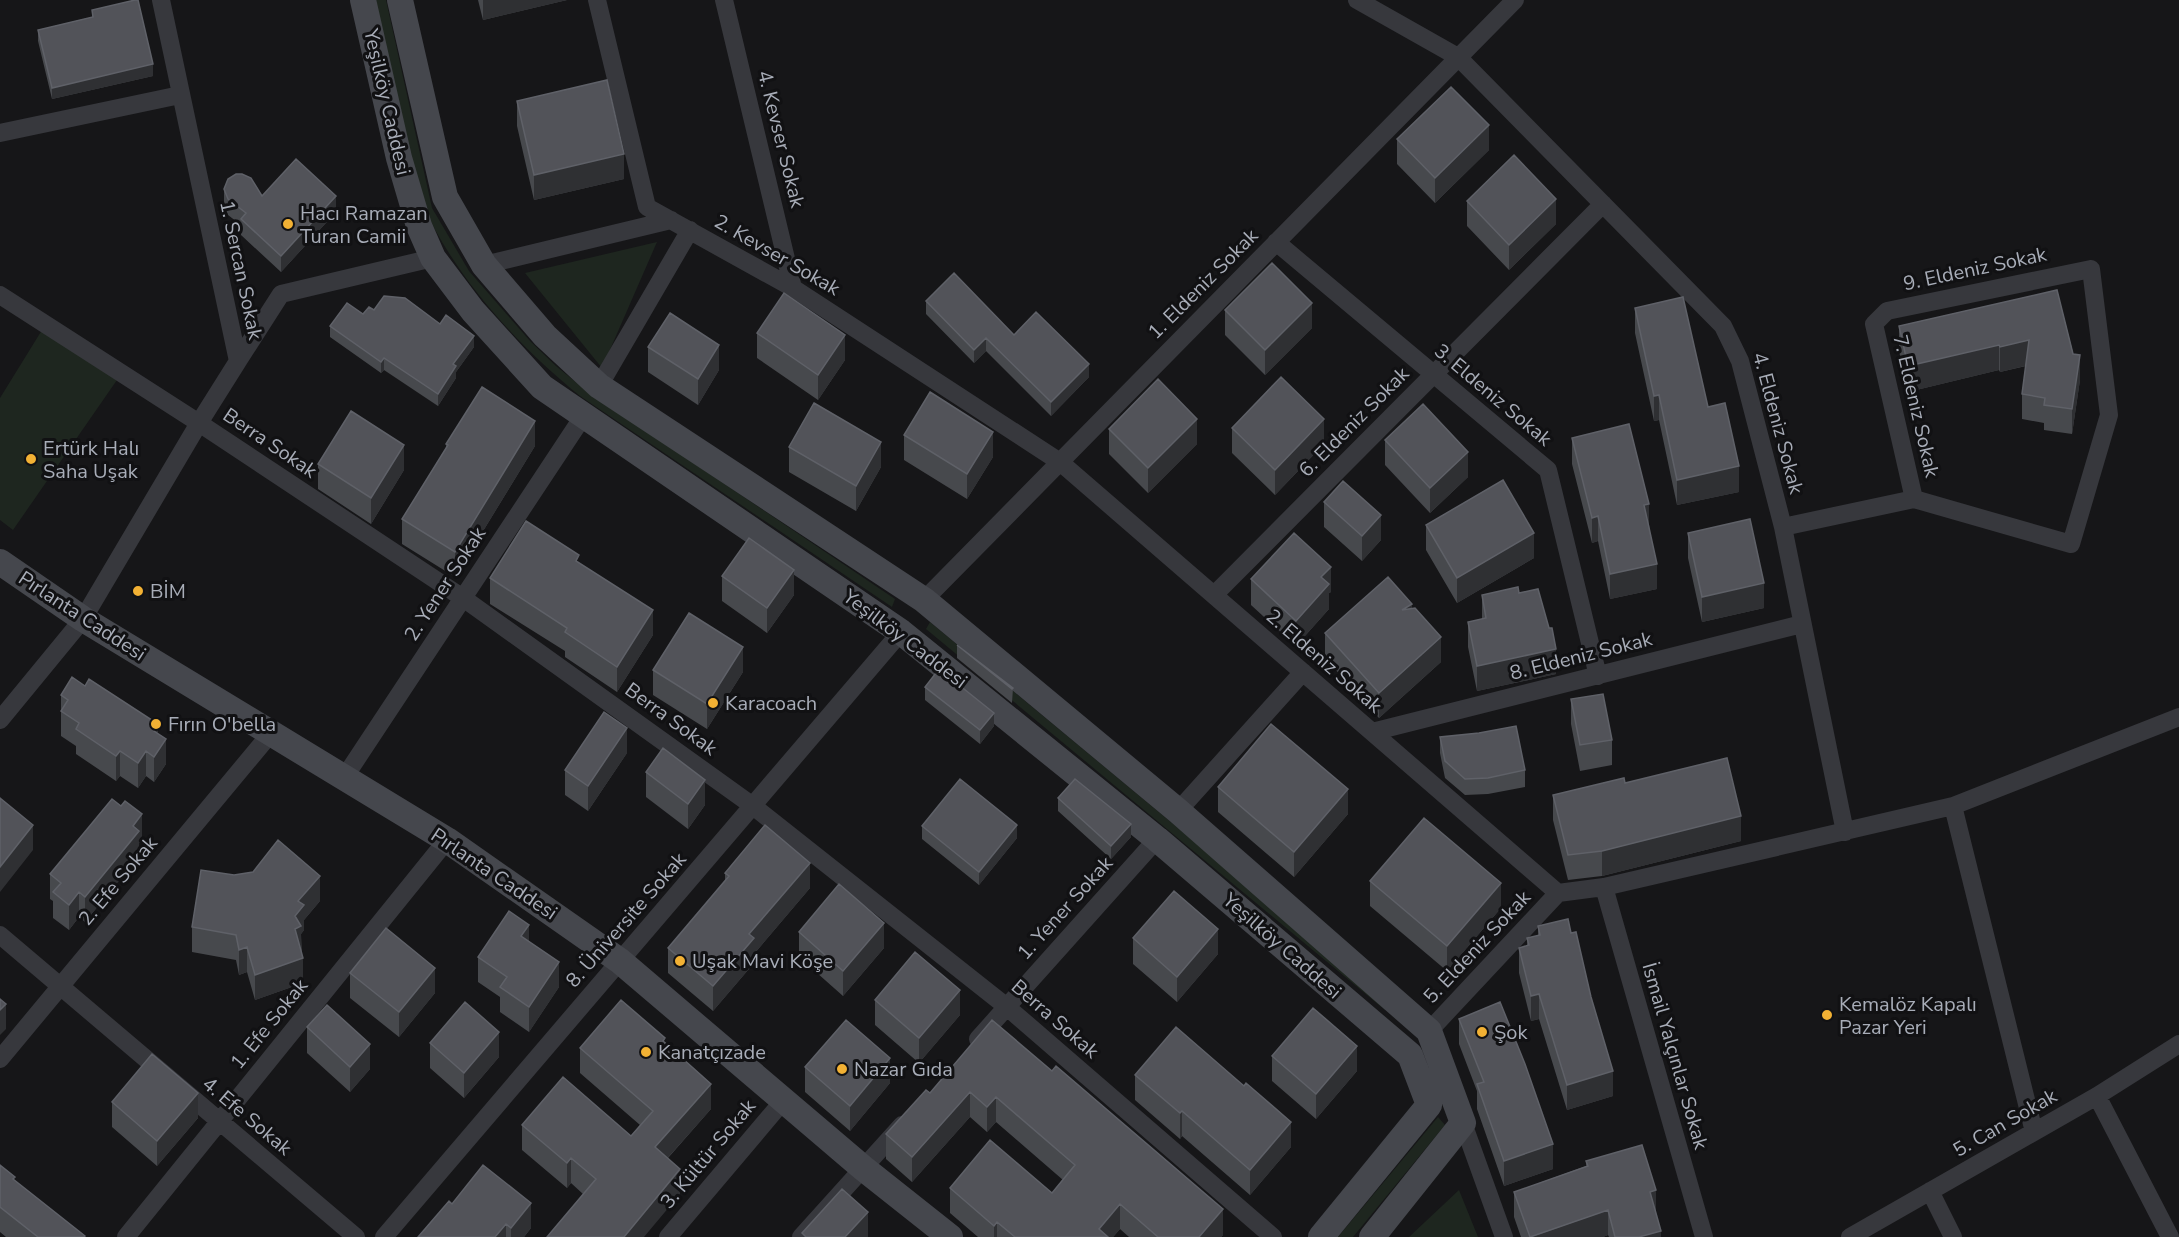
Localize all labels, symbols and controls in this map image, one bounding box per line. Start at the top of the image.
street label: Yeşilköy Caddesi [357,25,417,178]
street label: 4. Kevser Sokak [751,67,811,212]
street label: 1. Sercan Sokak [213,198,269,343]
place label: Hacı Ramazan Turan Camii [300,200,428,250]
street label: 2. Kevser Sokak [709,208,846,302]
marker: Hacı Ramazan Turan Camii [281,217,295,231]
street label: 1. Eldeniz Sokak [1142,222,1265,345]
street label: 9. Eldeniz Sokak [1901,240,2050,297]
street label: 7. Eldeniz Sokak [1886,332,1946,481]
street label: 3. Eldeniz Sokak [1428,338,1558,453]
street label: 4. Eldeniz Sokak [1746,349,1810,498]
street label: 6. Eldeniz Sokak [1293,360,1416,483]
street label: Berra Sokak [218,402,323,485]
place label: Ertürk Halı Saha Uşak [43,435,139,485]
marker: Ertürk Halı Saha Uşak [24,452,38,466]
street label: 2. Yener Sokak [398,521,493,646]
street label: Pırlanta Caddesi [13,565,151,667]
place label: BİM [150,578,186,605]
street label: Yeşilköy Caddesi [836,583,973,695]
marker: BİM [131,584,145,598]
street label: 2. Eldeniz Sokak [1260,603,1389,720]
street label: 8. Eldeniz Sokak [1507,625,1656,687]
street label: Berra Sokak [619,676,723,762]
place label: Karacoach [725,690,817,717]
marker: Karacoach [706,696,720,710]
place label: Fırın O'bella [168,711,276,738]
marker: Fırın O'bella [149,717,163,731]
street label: Pırlanta Caddesi [426,822,562,926]
street label: 2. Efe Sokak [73,830,164,932]
street label: 8. Üniversite Sokak [560,846,693,993]
street label: 1. Yener Sokak [1011,850,1119,966]
street label: 5. Eldeniz Sokak [1417,884,1537,1010]
street label: Yeşilköy Caddesi [1216,886,1347,1005]
place label: Uşak Mavi Köşe [692,948,833,975]
marker: Uşak Mavi Köşe [673,954,687,968]
street label: İsmail Yalçınlar Sokak [1635,960,1715,1153]
street label: 1. Efe Sokak [224,972,315,1075]
street label: Berra Sokak [1005,973,1105,1065]
place label: Kemalöz Kapalı Pazar Yeri [1839,991,1977,1041]
marker: Kemalöz Kapalı Pazar Yeri [1820,1008,1834,1022]
place label: Şok [1494,1019,1528,1046]
marker: Şok [1475,1025,1489,1039]
place label: Kanatçızade [658,1039,766,1066]
marker: Kanatçızade [639,1045,653,1059]
place label: Nazar Gıda [854,1056,953,1083]
marker: Nazar Gıda [835,1062,849,1076]
street label: 4. Efe Sokak [196,1071,298,1162]
street label: 5. Can Sokak [1948,1082,2063,1164]
street label: 3. Kültür Sokak [654,1093,763,1215]

